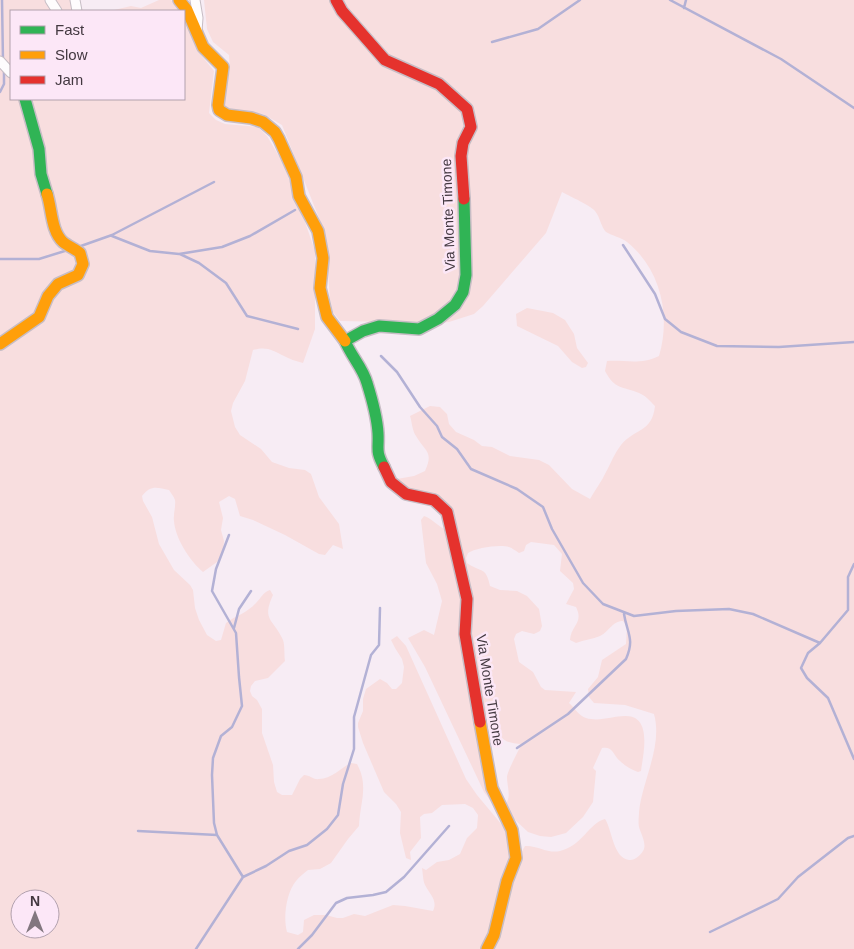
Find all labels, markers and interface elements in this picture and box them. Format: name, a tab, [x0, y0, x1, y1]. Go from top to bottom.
legend	[10, 10, 185, 100]
text: Fast	[55, 21, 85, 38]
text: Slow	[55, 46, 88, 63]
text: Jam	[55, 71, 83, 88]
street label: Via Monte Timone	[438, 158, 458, 272]
street label: Via Monte Timone	[473, 633, 507, 747]
north arrow	[10, 889, 60, 939]
text: N	[30, 893, 40, 909]

